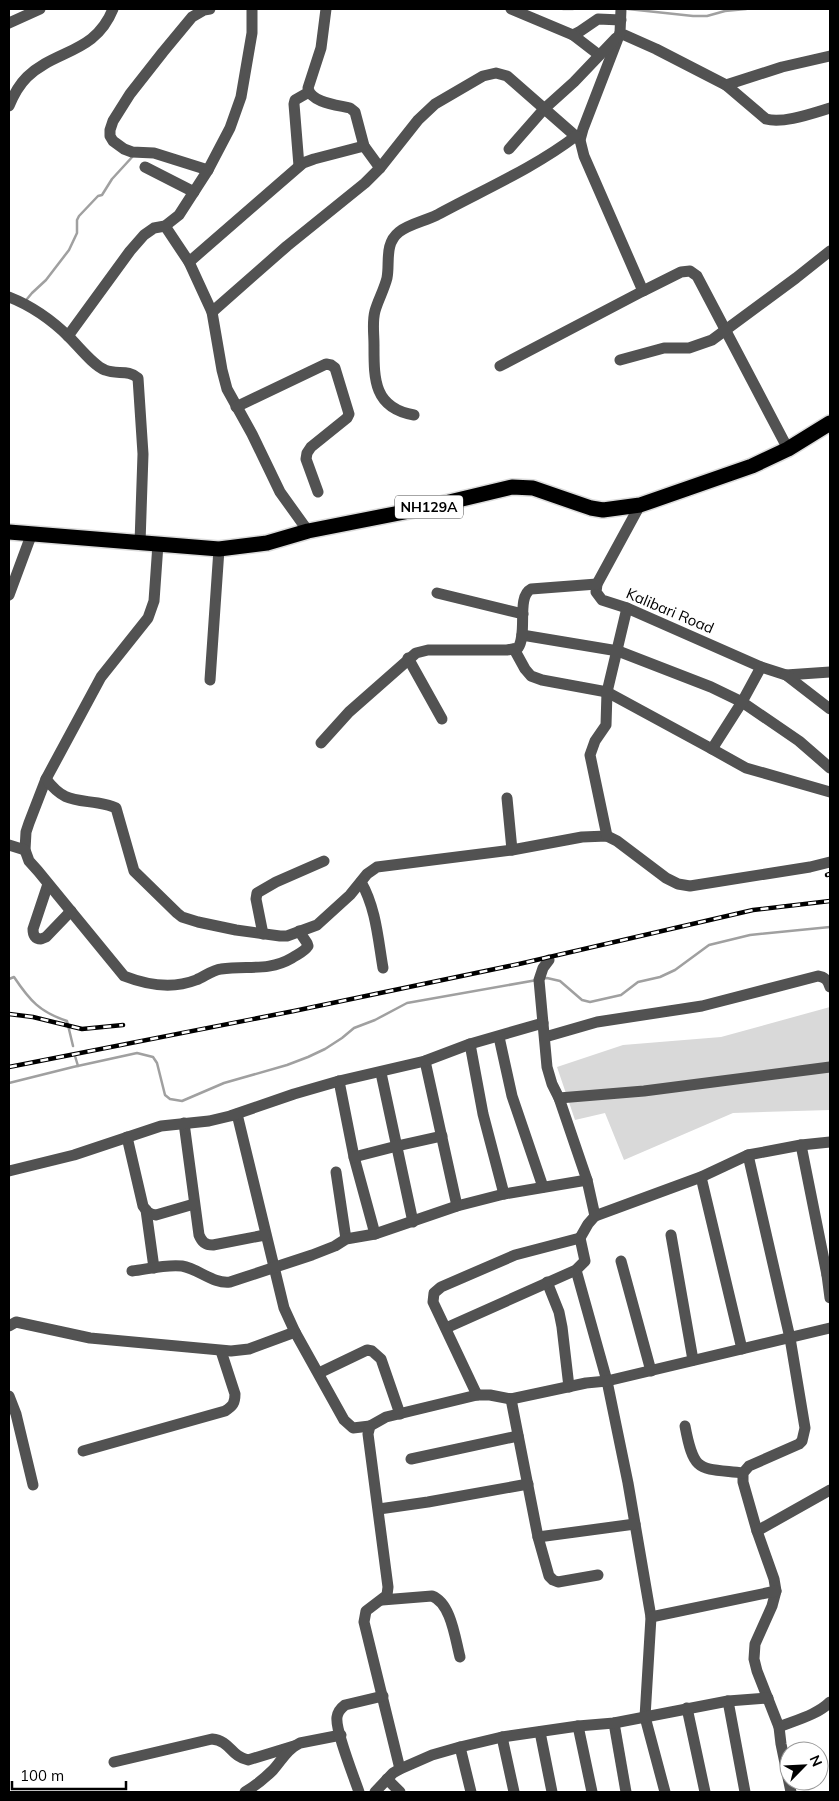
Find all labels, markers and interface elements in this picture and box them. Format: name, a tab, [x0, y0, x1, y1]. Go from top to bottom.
road number: NH129A	[395, 496, 463, 518]
street label: Kalibari Road	[624, 584, 717, 638]
north arrow	[779, 1741, 829, 1791]
text: N	[806, 1752, 826, 1769]
scale bar	[12, 1758, 126, 1790]
text: 100 m	[20, 1766, 64, 1785]

